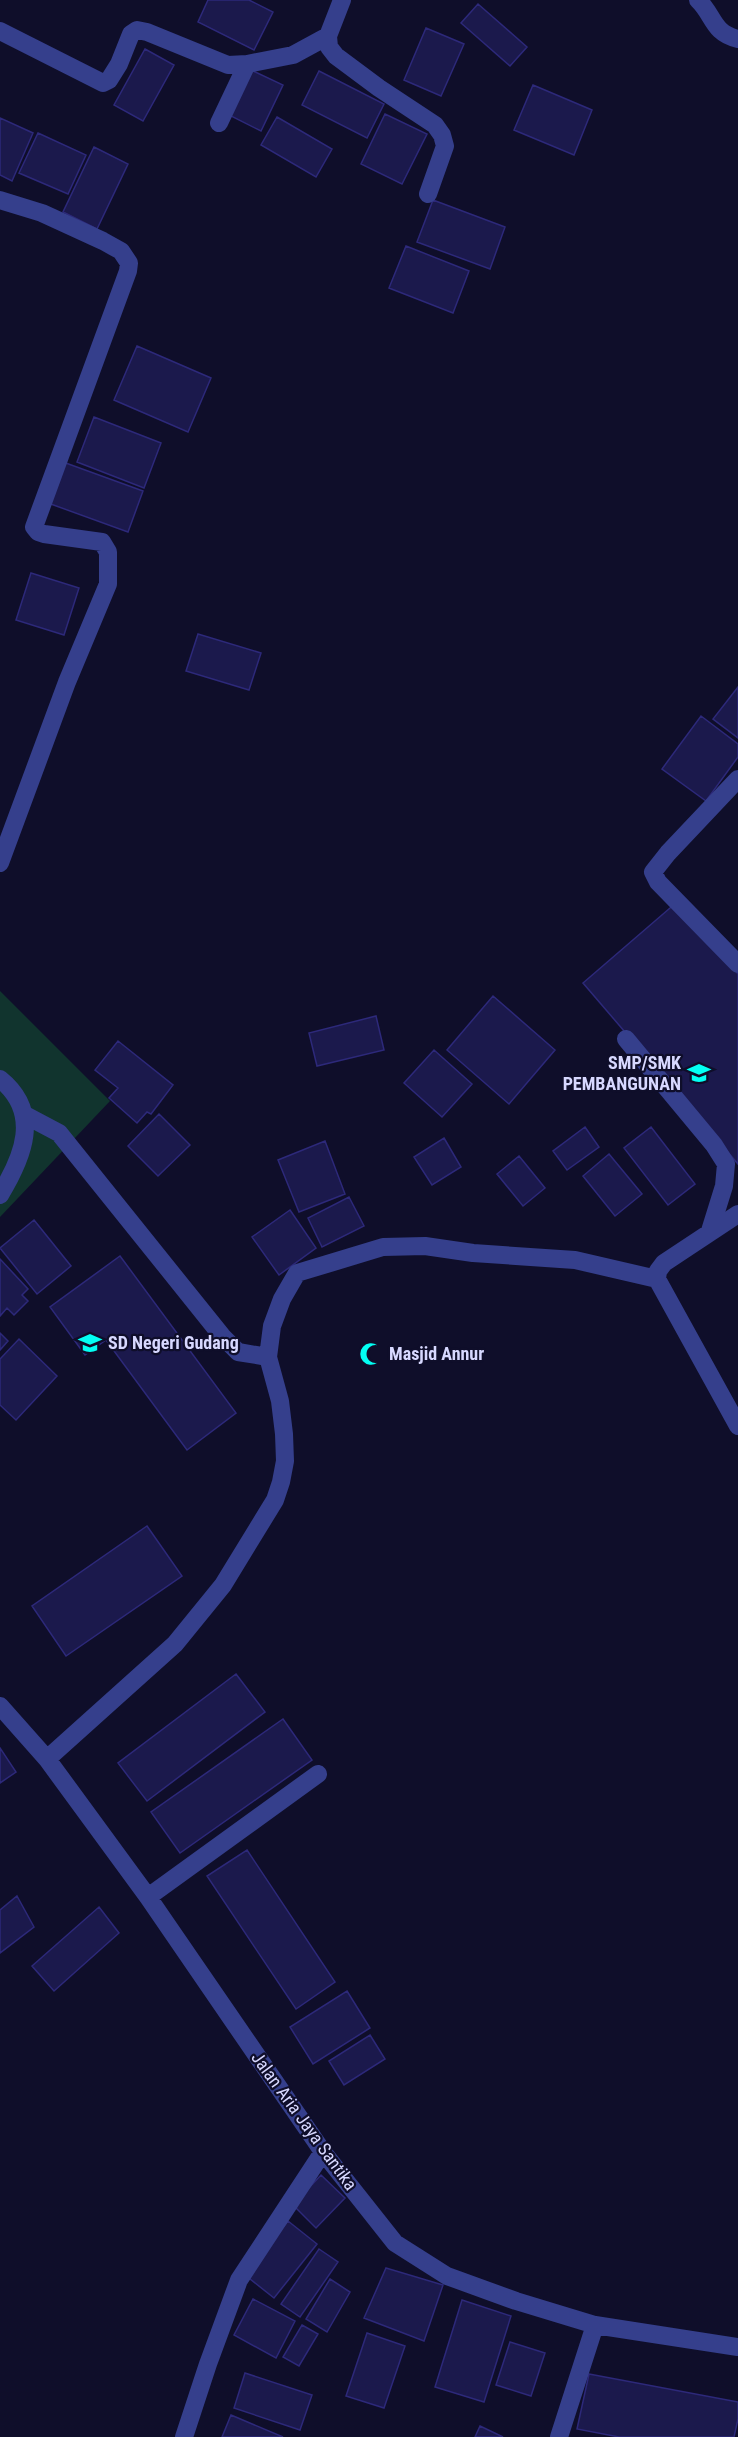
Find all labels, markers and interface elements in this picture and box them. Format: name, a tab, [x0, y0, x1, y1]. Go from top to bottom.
place label: SMP/SMK PEMBANGUNAN	[563, 1052, 682, 1094]
school or university icon: SMP/SMK PEMBANGUNAN	[686, 1060, 712, 1086]
school or university icon: SD Negeri Gudang	[77, 1330, 103, 1356]
place label: SD Negeri Gudang	[108, 1332, 239, 1353]
mosque icon: Masjid Annur	[358, 1341, 384, 1367]
place label: Masjid Annur	[389, 1343, 484, 1364]
street label: Jalan Aria Jaya Santika	[247, 2047, 362, 2194]

